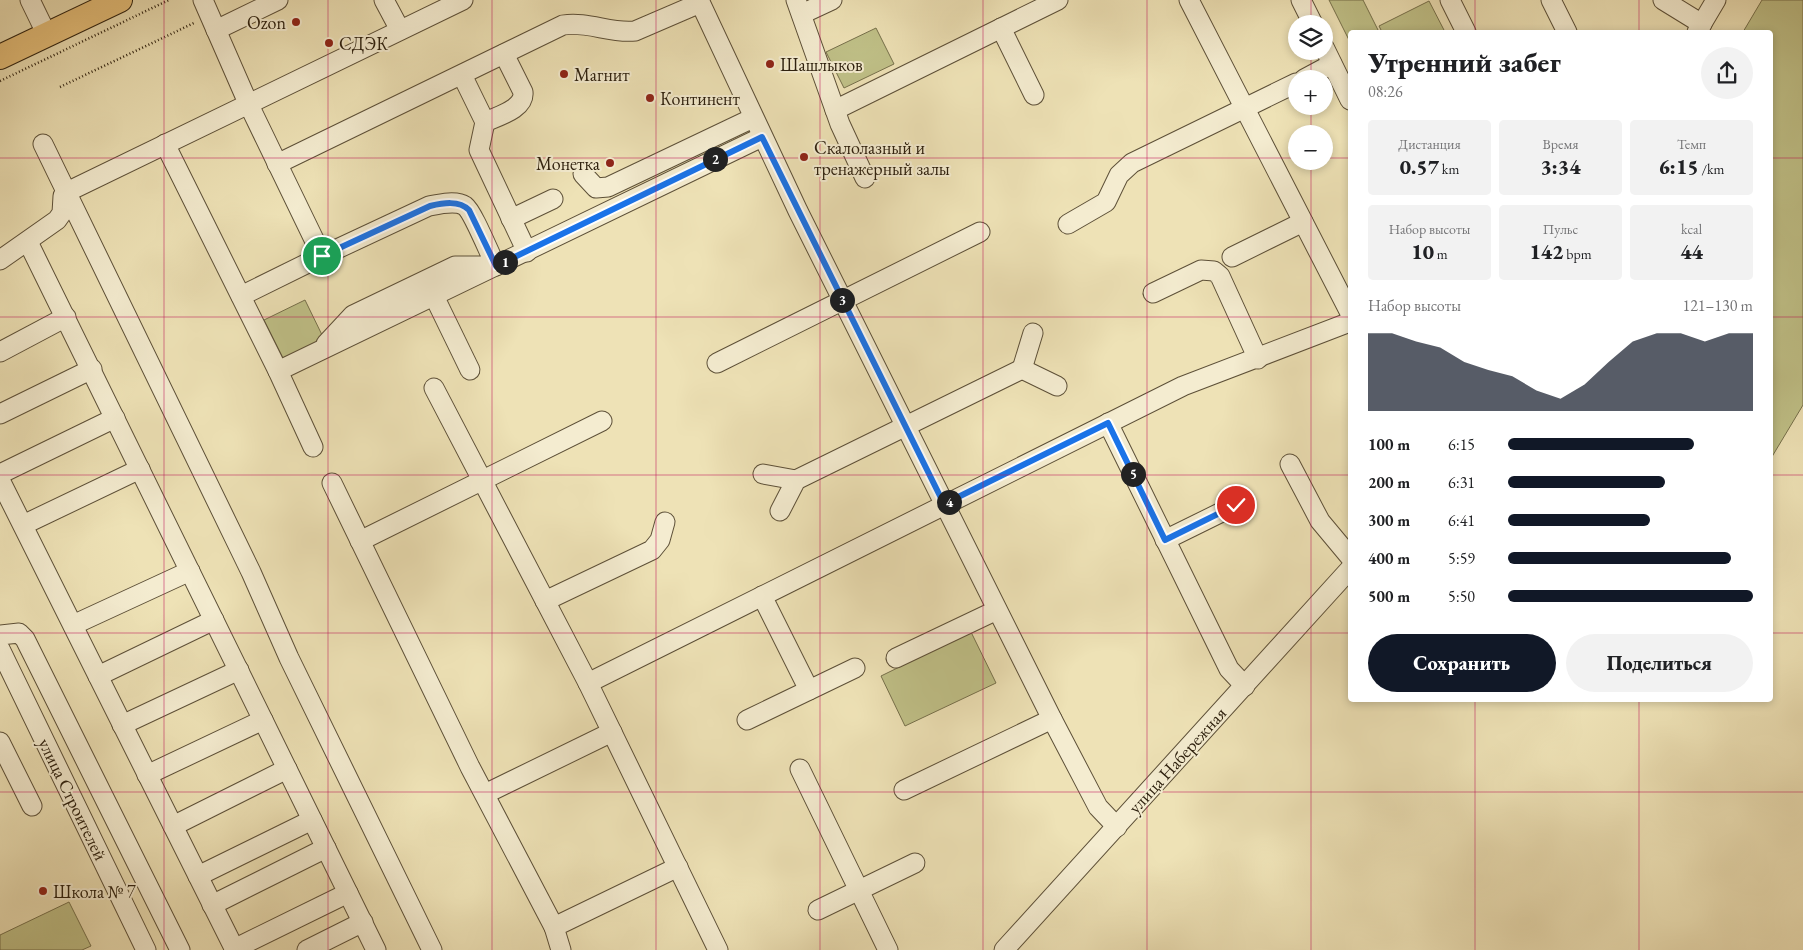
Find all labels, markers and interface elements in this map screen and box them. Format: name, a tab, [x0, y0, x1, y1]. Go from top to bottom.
place label: Ozon	[247, 11, 286, 34]
map controls	[1288, 15, 1333, 170]
button: layers	[1288, 15, 1333, 60]
marker: Ozon	[290, 16, 302, 28]
place label: СДЭК	[339, 32, 388, 55]
marker: СДЭК	[323, 37, 335, 49]
text: Утренний забег	[1368, 44, 1561, 80]
button: share	[1701, 47, 1753, 99]
place label: Шашлыков	[780, 53, 863, 76]
marker: Шашлыков	[764, 58, 776, 70]
place label: Магнит	[574, 63, 630, 86]
marker: Магнит	[558, 68, 570, 80]
button: +	[1288, 70, 1333, 115]
text: 08:26	[1368, 81, 1403, 102]
place label: Континент	[660, 87, 740, 110]
marker: Континент	[644, 92, 656, 104]
button: −	[1288, 125, 1333, 170]
text: Дистанция	[1398, 135, 1461, 153]
text: Время	[1543, 135, 1578, 153]
text: Темп	[1677, 135, 1706, 153]
place label: Скалолазный и тренажерный залы	[814, 136, 950, 180]
pin: 2	[702, 146, 728, 172]
text: 2	[712, 150, 719, 168]
marker: Скалолазный и тренажерный залы	[798, 151, 810, 163]
place label: Монетка	[536, 152, 601, 175]
text: 0.57	[1400, 153, 1439, 180]
text: 3:34	[1540, 153, 1581, 180]
text: 6:15	[1659, 153, 1699, 180]
marker: Монетка	[604, 157, 616, 169]
text: km	[1439, 160, 1459, 178]
text: /km	[1699, 160, 1724, 178]
text: Набор высоты	[1389, 220, 1470, 238]
text: Пульс	[1543, 220, 1578, 238]
text: kcal	[1681, 220, 1702, 238]
pin	[301, 235, 343, 277]
text: 10	[1411, 238, 1434, 265]
text: 142	[1529, 238, 1563, 265]
text: 44	[1680, 238, 1703, 265]
icon: arrive	[308, 242, 336, 270]
text: m	[1434, 245, 1448, 263]
text: bpm	[1563, 245, 1592, 263]
pin: 1	[492, 250, 518, 274]
text: 1	[502, 253, 509, 271]
pin: 3	[830, 288, 854, 312]
text: 3	[839, 291, 846, 309]
text: Набор высоты	[1368, 295, 1461, 316]
text: 121–130 m	[1682, 295, 1753, 316]
text: 100 m	[1368, 434, 1410, 455]
text: 6:15	[1448, 434, 1475, 455]
pin: 5	[1120, 462, 1146, 486]
text: 5	[1130, 465, 1137, 483]
text: 200 m	[1368, 472, 1410, 493]
text: 6:31	[1448, 472, 1475, 493]
pin	[1215, 484, 1257, 526]
pin: 4	[936, 490, 962, 514]
icon: check	[1222, 491, 1250, 519]
text: 4	[946, 493, 953, 511]
text: 300 m	[1368, 510, 1410, 531]
text: 6:41	[1448, 510, 1475, 531]
text: 400 m	[1368, 548, 1410, 569]
text: 5:59	[1448, 548, 1475, 569]
text: 500 m	[1368, 586, 1410, 607]
text: 5:50	[1448, 586, 1475, 607]
button: Сохранить	[1368, 634, 1556, 692]
button: Поделиться	[1566, 634, 1753, 692]
street label: улица Набережная	[1123, 702, 1231, 818]
street label: улица Строителей	[33, 734, 113, 864]
place label: Школа № 7	[53, 880, 136, 903]
marker: Школа № 7	[37, 885, 49, 897]

